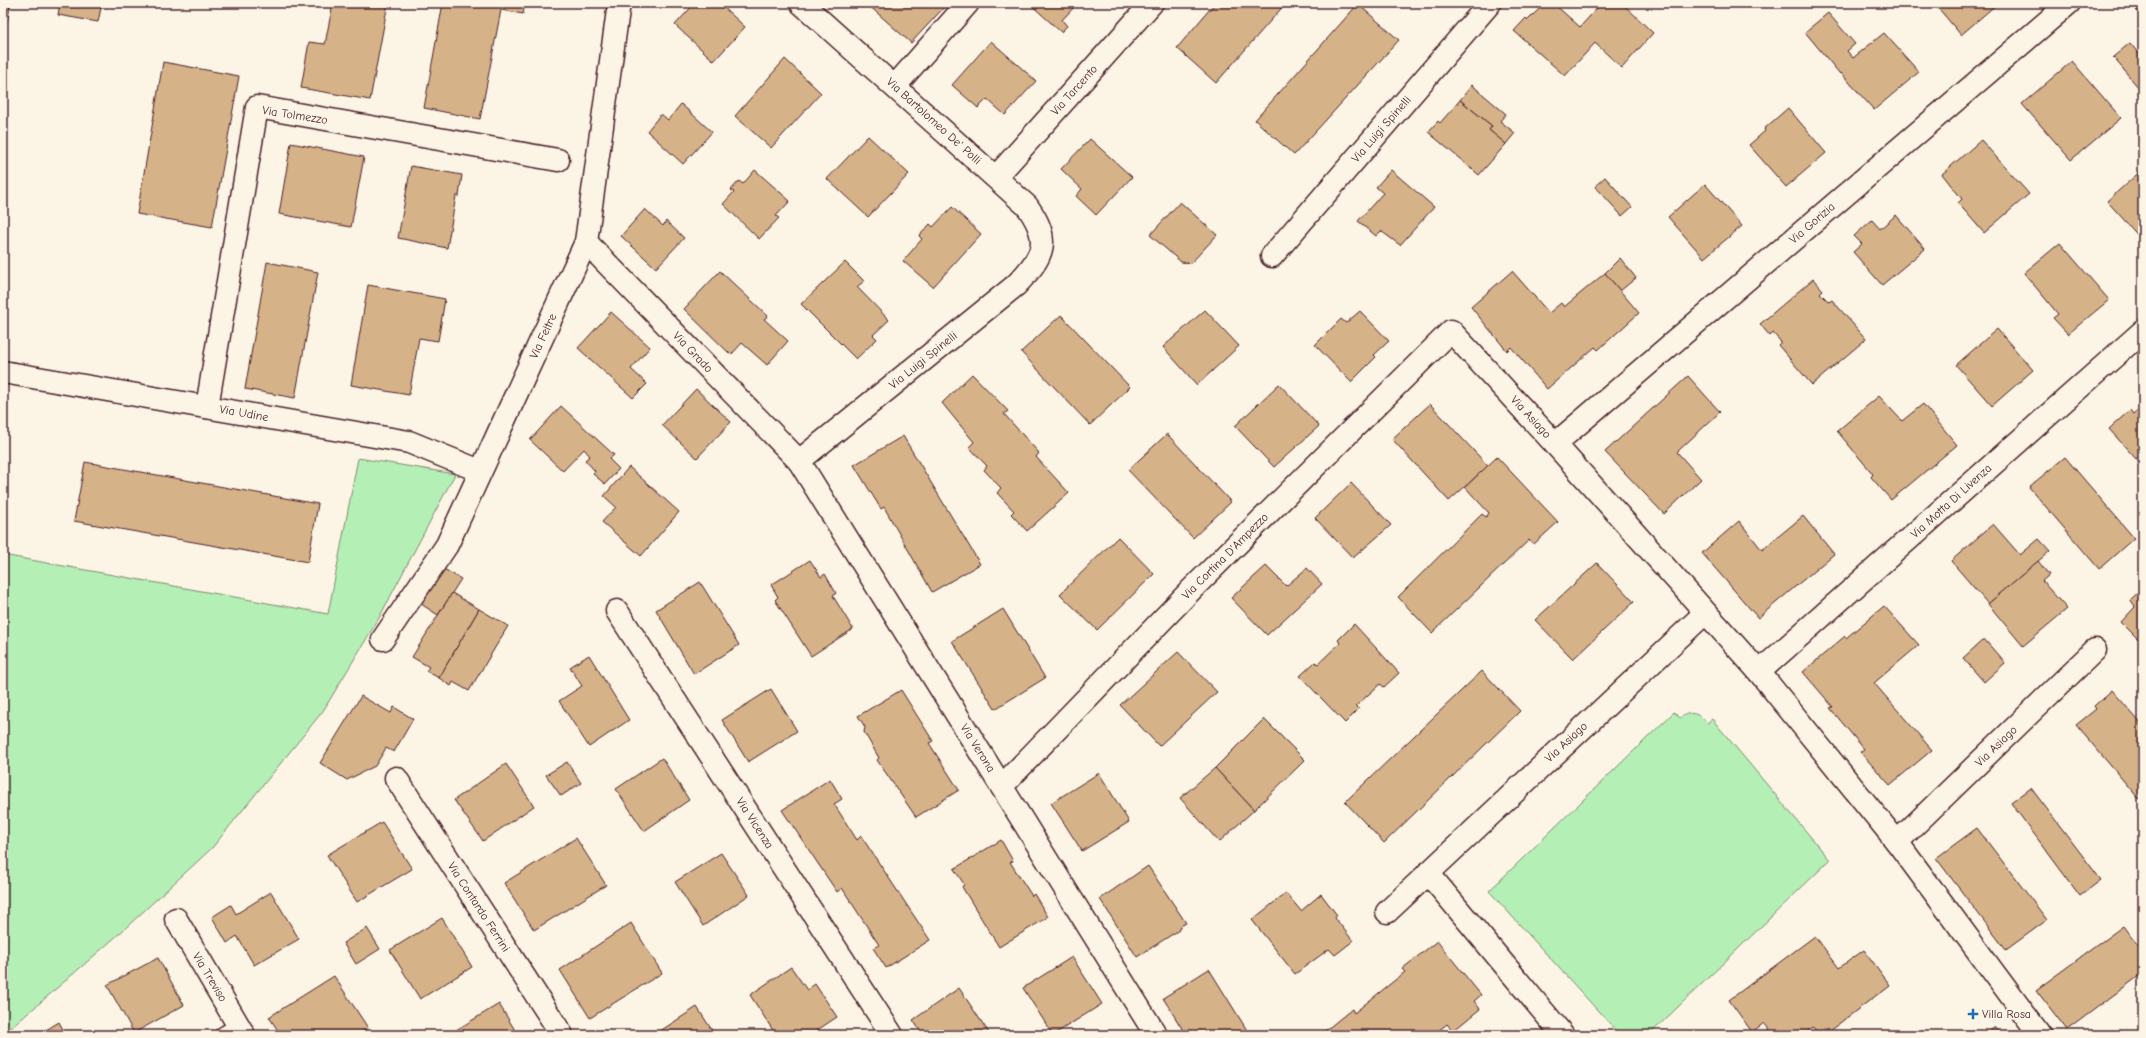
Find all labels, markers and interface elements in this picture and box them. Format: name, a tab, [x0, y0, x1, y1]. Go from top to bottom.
street label: Via Tarcento	[1048, 62, 1100, 118]
street label: Via Bartolomeo De' Polli	[884, 75, 984, 167]
street label: Via Luigi Spinelli	[1348, 93, 1414, 165]
street label: Via Tolmezzo	[261, 103, 329, 127]
street label: Via Gorizia	[1786, 199, 1838, 247]
street label: Via Feltre	[526, 311, 560, 361]
street label: Via Luigi Spinelli	[886, 328, 960, 392]
street label: Via Grado	[670, 329, 716, 375]
street label: Via Asiago	[1508, 393, 1554, 441]
street label: Via Udine	[218, 402, 270, 424]
street label: Via Motta Di Livenza	[1908, 461, 1994, 541]
street label: Via Cortina D'Ampezzo	[1179, 510, 1271, 602]
street label: Via Asiago	[1542, 719, 1590, 765]
street label: Via Verona	[958, 721, 998, 775]
street label: Via Asiago	[1972, 723, 2020, 769]
street label: Via Vicenza	[733, 795, 777, 851]
street label: Via Contardo Ferrini	[445, 860, 513, 954]
street label: Via Treviso	[190, 950, 230, 1004]
place label: Villa Rosa	[1982, 1007, 2031, 1021]
marker: Villa Rosa	[1967, 1008, 1979, 1020]

